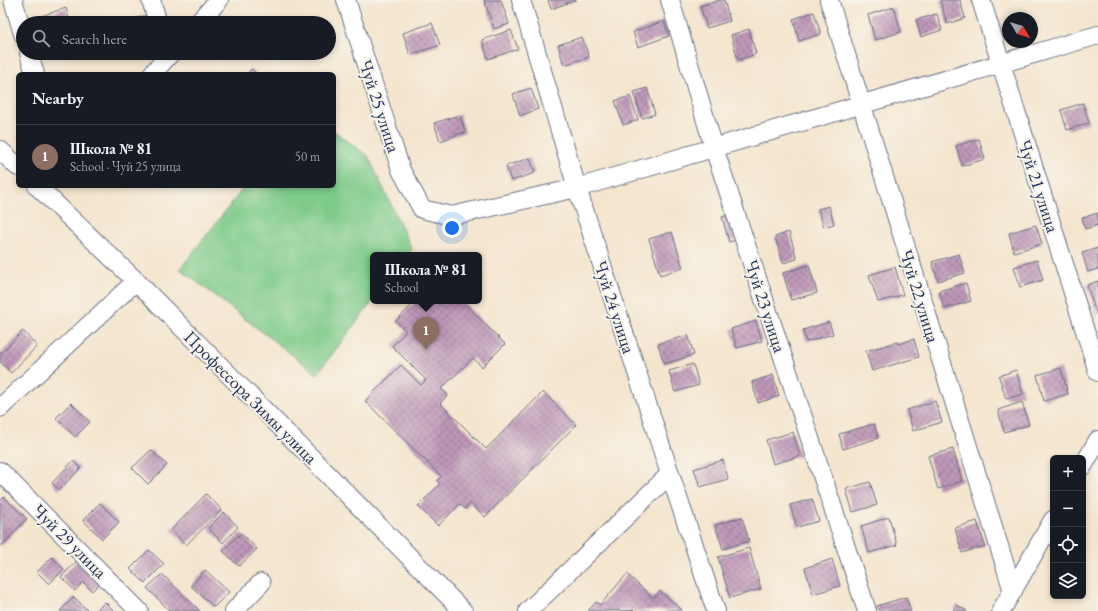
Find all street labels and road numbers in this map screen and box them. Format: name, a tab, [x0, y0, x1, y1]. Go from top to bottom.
street label: Чуй 25 улица	[354, 57, 406, 156]
street label: Чуй 21 улица	[1013, 137, 1065, 236]
street label: Чуй 22 улица	[895, 247, 945, 346]
street label: Чуй 23 улица	[740, 257, 792, 356]
street label: Чуй 24 улица	[589, 258, 641, 357]
street label: Профессора Зимы улица	[179, 325, 323, 469]
street label: Чуй 29 улица	[28, 499, 113, 584]

